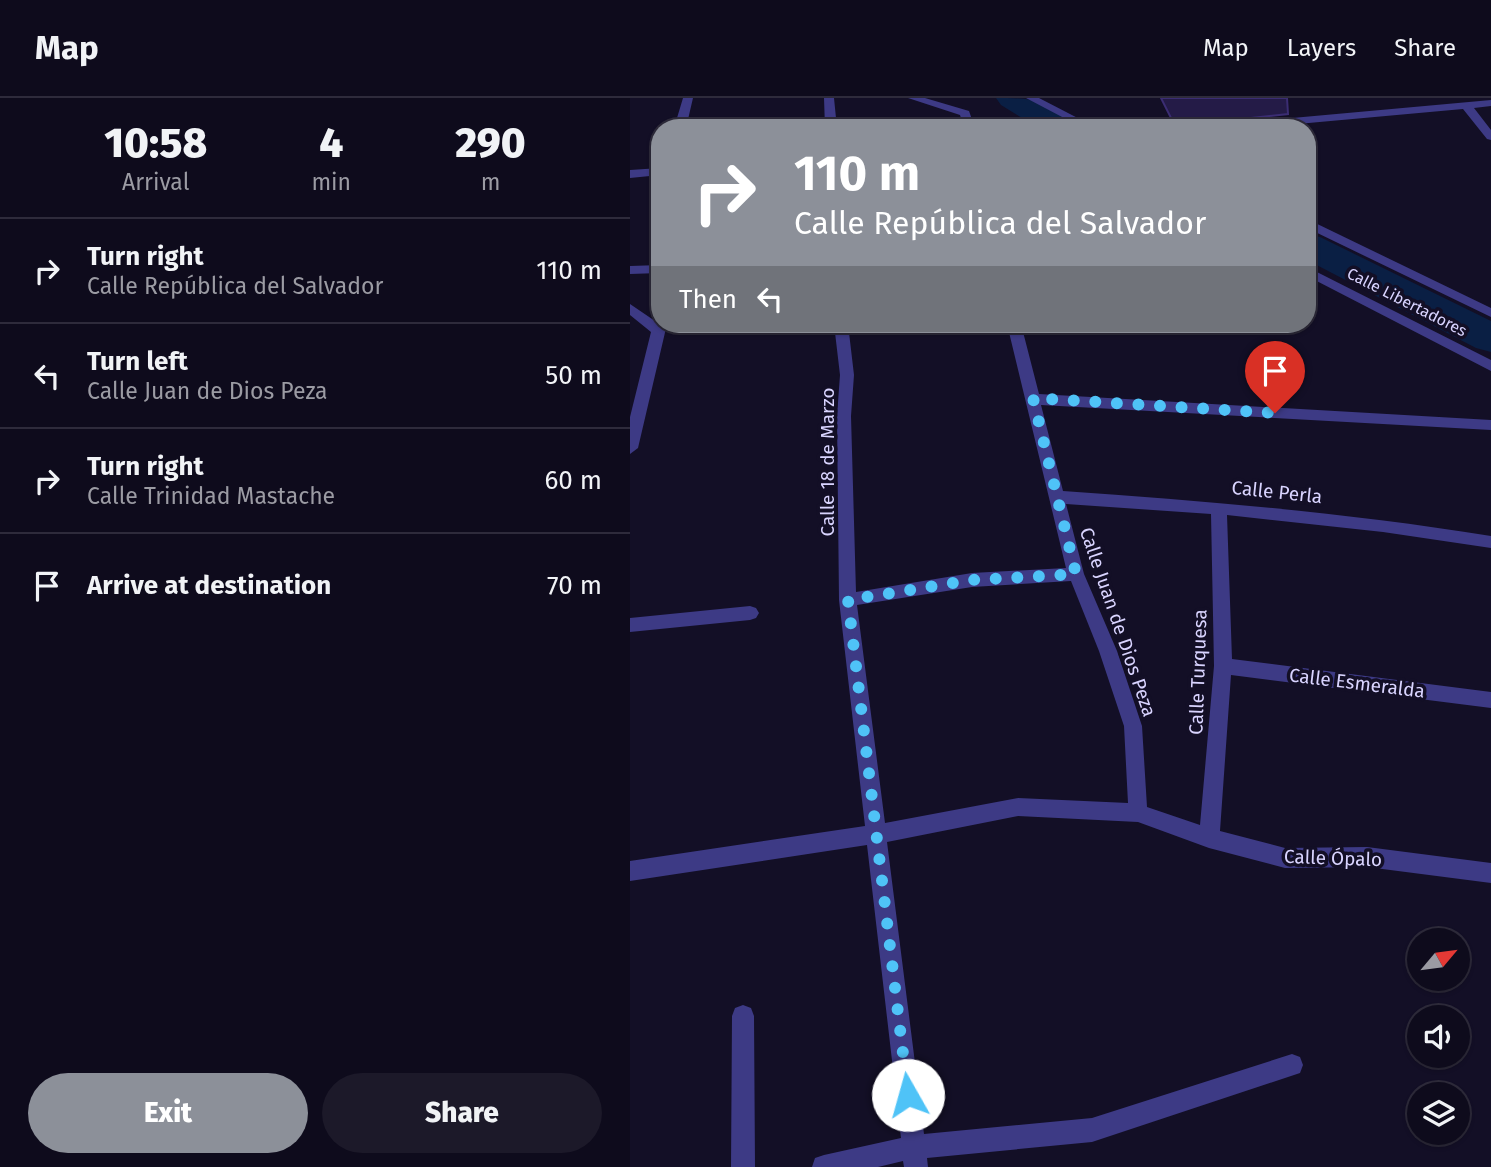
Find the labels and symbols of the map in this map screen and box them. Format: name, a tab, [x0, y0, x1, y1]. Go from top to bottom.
street label: Calle Libertadores	[1344, 264, 1470, 340]
pin	[1245, 341, 1305, 413]
street label: Calle 18 de Marzo	[816, 387, 839, 537]
street label: Calle Perla	[1231, 476, 1323, 508]
street label: Calle Juan de Dios Peza	[1075, 524, 1161, 720]
street label: Calle Turquesa	[1184, 609, 1212, 735]
street label: Calle Esmeralda	[1288, 663, 1426, 703]
street label: Calle Ópalo	[1284, 845, 1382, 871]
north arrow	[1407, 928, 1470, 990]
position arrow	[871, 1058, 945, 1132]

